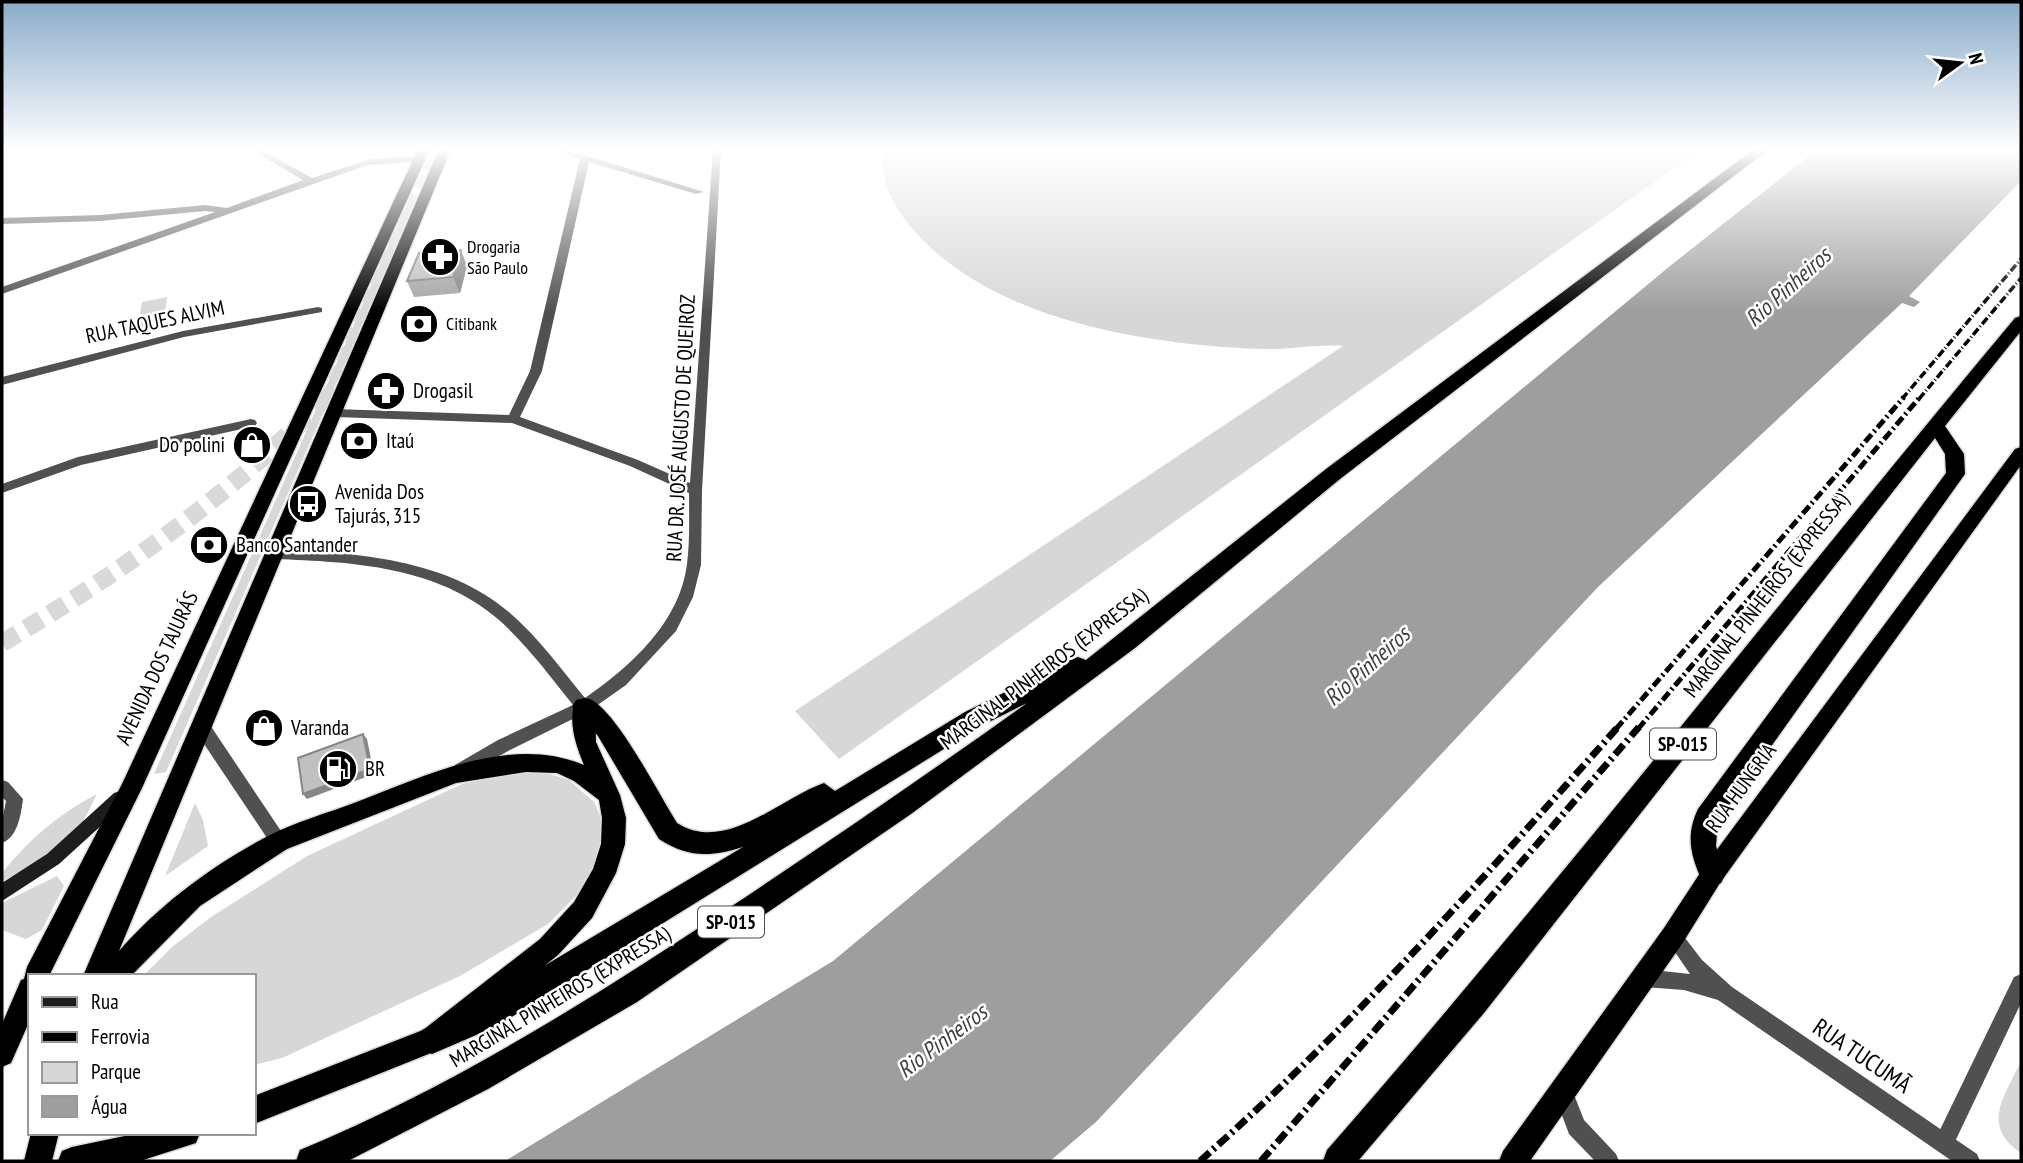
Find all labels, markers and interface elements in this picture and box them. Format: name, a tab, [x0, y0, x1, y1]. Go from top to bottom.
north arrow	[1925, 28, 1995, 98]
text: N	[1964, 51, 1989, 67]
place label: Drogaria São Paulo	[467, 235, 528, 279]
pharmacy icon: Drogaria São Paulo	[419, 236, 461, 278]
water label: Rio Pinheiros	[1739, 239, 1838, 333]
street label: RUA TAQUES ALVIM	[83, 294, 227, 349]
street label: RUA DR. JOSÉ AUGUSTO DE QUEIROZ	[660, 294, 701, 562]
bank icon: Citibank	[398, 303, 440, 345]
place label: Citibank	[446, 312, 497, 335]
pharmacy icon: Drogasil	[365, 370, 407, 412]
place label: Drogasil	[413, 377, 473, 404]
bank icon: Itaú	[338, 420, 380, 462]
shop icon: Do polini	[231, 424, 273, 466]
place label: Itaú	[386, 427, 414, 454]
place label: Do polini	[159, 431, 225, 458]
place label: Avenida Dos Tajurás, 315	[335, 478, 424, 529]
bus stop icon: Avenida Dos Tajurás, 315	[287, 483, 329, 525]
street label: MARGINAL PINHEIROS (EXPRESSA)	[1677, 487, 1854, 703]
bank icon: Banco Santander	[188, 524, 230, 566]
place label: Banco Santander	[236, 531, 358, 558]
street label: MARGINAL PINHEIROS (EXPRESSA)	[935, 582, 1153, 755]
street label: AVENIDA DOS TAJURÁS	[109, 587, 204, 749]
water label: Rio Pinheiros	[1318, 618, 1417, 712]
shop icon: Varanda	[243, 707, 285, 749]
place label: Varanda	[290, 714, 349, 741]
road number: SP-015	[1650, 729, 1716, 760]
street label: RUA HUNGRIA	[1699, 738, 1782, 837]
fuel station icon: BR	[317, 748, 359, 790]
place label: BR	[365, 755, 385, 782]
road number: SP-015	[698, 906, 764, 938]
street label: MARGINAL PINHEIROS (EXPRESSA)	[444, 920, 675, 1073]
legend	[28, 974, 256, 1135]
text: Rua	[91, 988, 119, 1015]
water label: Rio Pinheiros	[891, 996, 994, 1084]
street label: RUA TUCUMÃ	[1807, 1011, 1918, 1100]
text: Ferrovia	[91, 1023, 150, 1050]
text: Parque	[91, 1058, 141, 1085]
text: Água	[91, 1093, 127, 1120]

